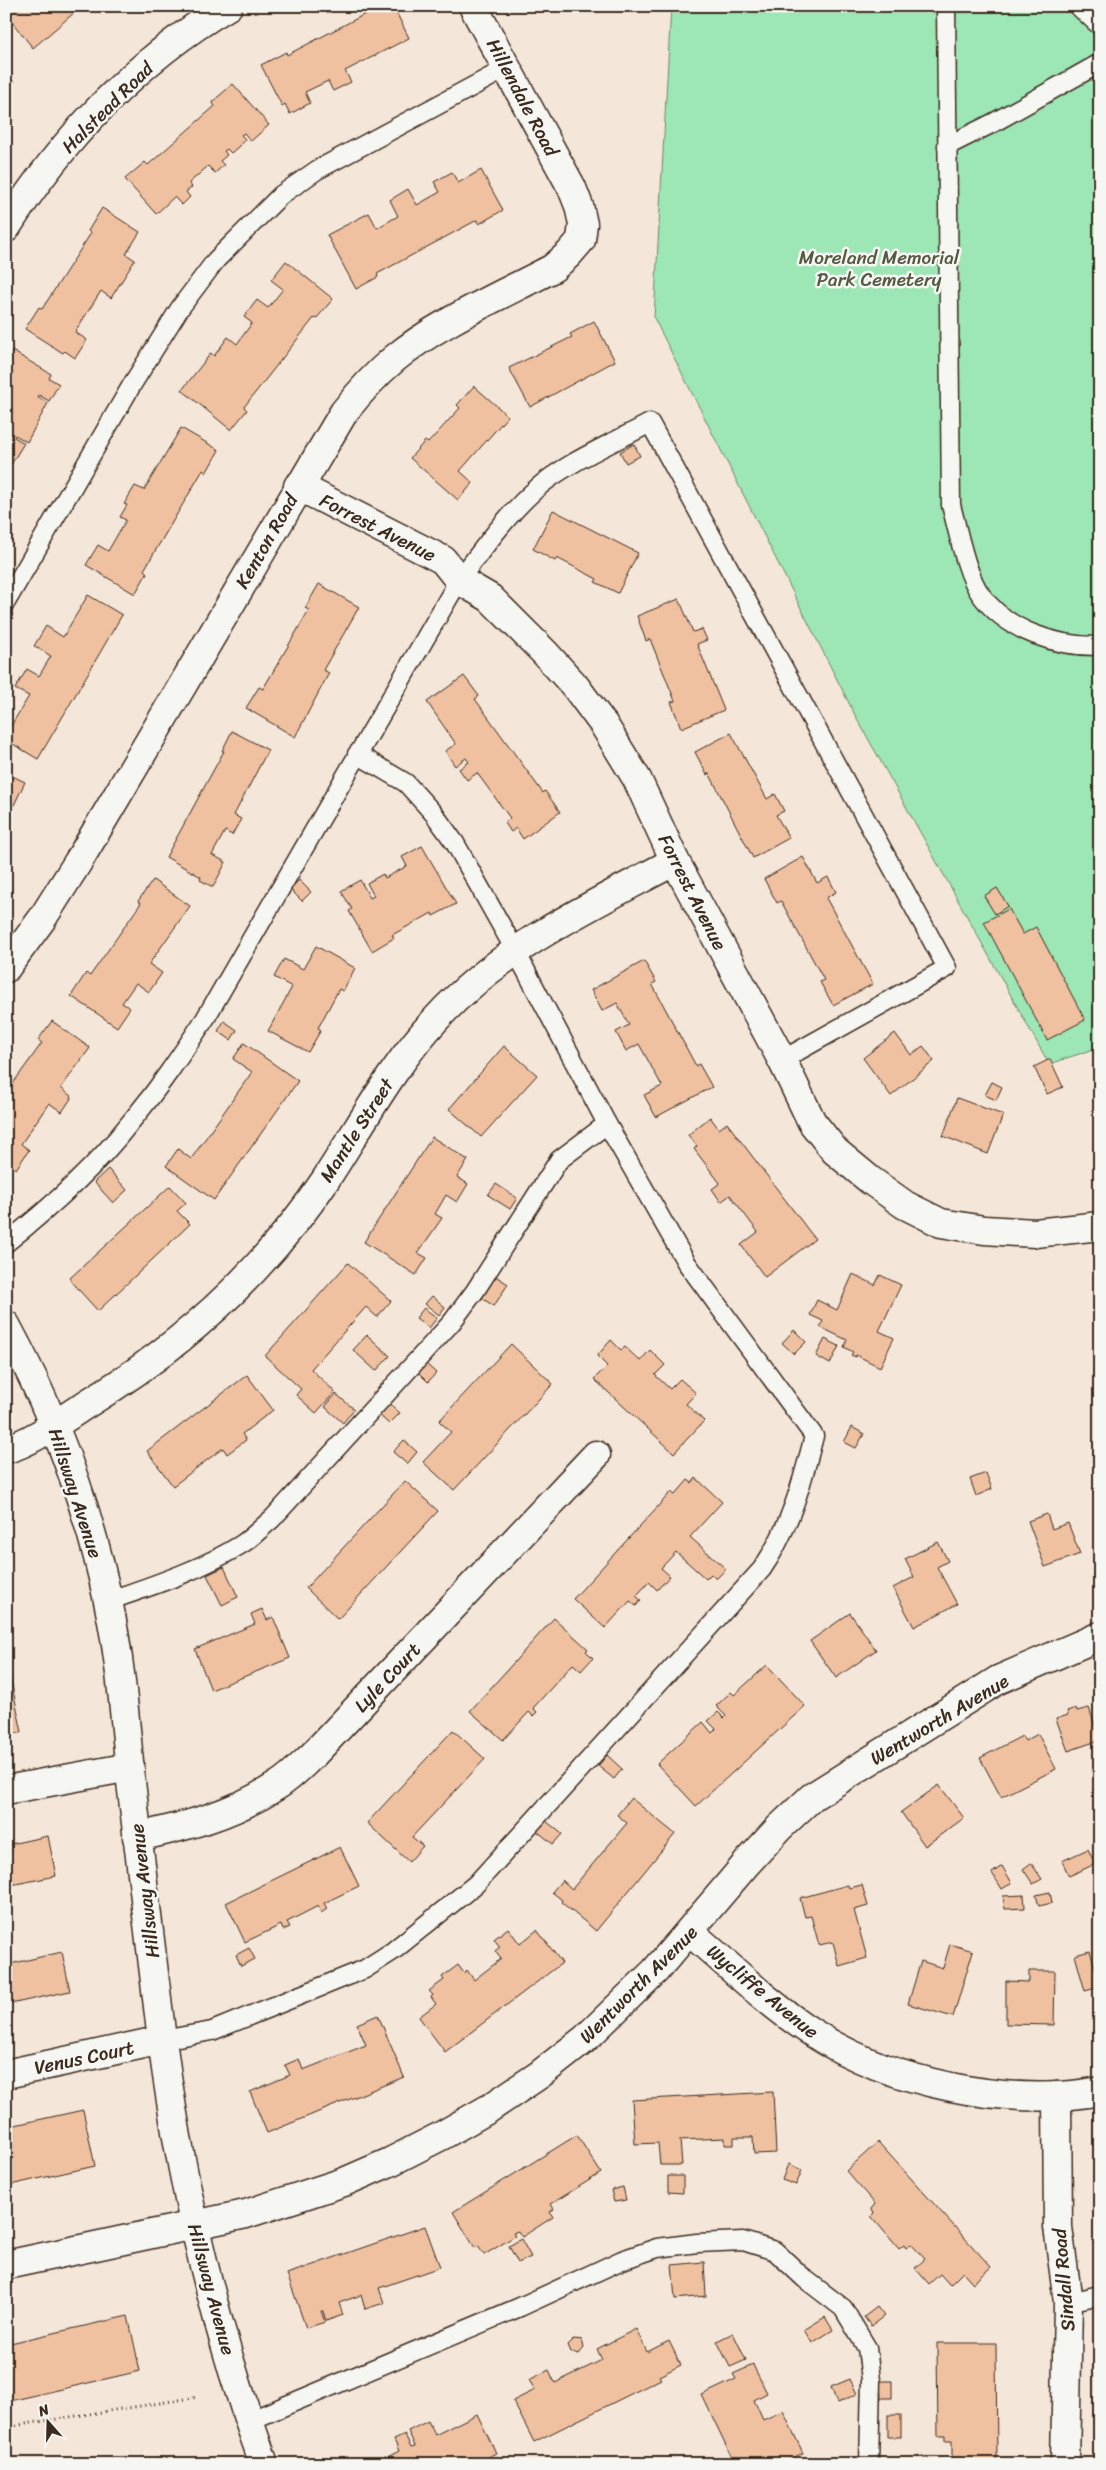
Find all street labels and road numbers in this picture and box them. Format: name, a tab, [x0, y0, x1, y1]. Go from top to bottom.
street label: Hillendale Road	[477, 32, 569, 164]
street label: Halstead Road	[53, 53, 162, 161]
street label: Forrest Avenue	[314, 484, 442, 571]
street label: Kenton Road	[226, 486, 308, 595]
street label: Forrest Avenue	[649, 828, 736, 957]
street label: Mantle Street	[310, 1071, 403, 1189]
street label: Hillsway Avenue	[39, 1424, 112, 1563]
street label: Lyle Court	[346, 1634, 429, 1720]
street label: Wentworth Avenue	[863, 1665, 1015, 1774]
street label: Hillsway Avenue	[120, 1821, 169, 1960]
street label: Wentworth Avenue	[571, 1917, 706, 2052]
street label: Wycliffe Avenue	[699, 1936, 826, 2047]
street label: Venus Court	[31, 2031, 137, 2084]
street label: Hillsway Avenue	[178, 2219, 245, 2359]
street label: Sindall Road	[1042, 2226, 1084, 2333]

